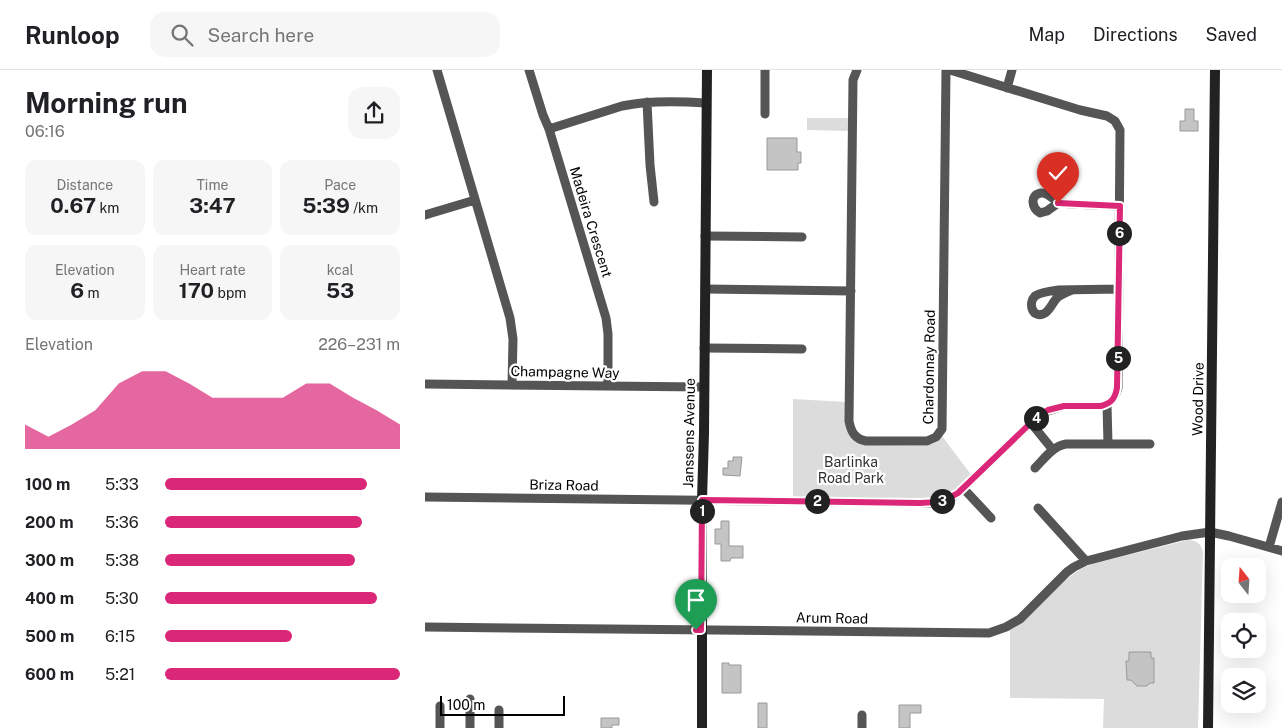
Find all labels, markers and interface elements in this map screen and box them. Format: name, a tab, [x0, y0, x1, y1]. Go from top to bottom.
search box	[150, 12, 500, 57]
text: Runloop	[25, 21, 120, 49]
icon: search	[168, 21, 196, 49]
text: Search here	[208, 24, 314, 46]
text: Map	[1028, 24, 1065, 45]
text: Directions	[1093, 24, 1178, 45]
text: Saved	[1206, 24, 1257, 45]
text: Morning run	[25, 86, 188, 119]
button: share	[348, 87, 400, 139]
text: 06:16	[25, 122, 65, 141]
pin	[1037, 152, 1079, 203]
icon: check	[1044, 159, 1072, 187]
street label: Madeira Crescent	[567, 165, 615, 279]
text: Distance	[56, 177, 113, 193]
text: Time	[197, 177, 228, 193]
text: Pace	[324, 177, 356, 193]
text: 0.67	[50, 193, 96, 218]
text: 3:47	[189, 193, 236, 218]
text: 5:39	[302, 193, 350, 218]
text: km	[96, 200, 119, 216]
text: /km	[350, 200, 378, 216]
pin: 6	[1107, 220, 1131, 246]
text: 6	[1115, 225, 1124, 241]
text: Elevation	[55, 262, 115, 278]
text: Heart rate	[179, 262, 246, 278]
text: kcal	[327, 262, 354, 278]
text: 6	[70, 278, 84, 303]
text: 170	[179, 278, 214, 303]
text: 53	[326, 278, 354, 303]
text: m	[84, 285, 100, 301]
text: bpm	[214, 285, 246, 301]
street label: Chardonnay Road	[920, 310, 938, 424]
text: Elevation	[25, 335, 93, 354]
text: 226–231 m	[318, 335, 400, 354]
pin: 5	[1105, 346, 1131, 370]
text: 5	[1114, 350, 1123, 366]
street label: Wood Drive	[1189, 362, 1207, 436]
street label: Champagne Way	[510, 363, 620, 381]
street label: Janssens Avenue	[680, 378, 698, 488]
pin: 4	[1023, 406, 1049, 430]
text: 4	[1032, 410, 1041, 426]
park label: Barlinka Road Park	[818, 454, 884, 486]
text: 100 m	[25, 475, 70, 494]
text: 5:33	[105, 475, 139, 494]
street label: Briza Road	[529, 476, 599, 494]
pin: 2	[805, 488, 829, 514]
pin: 3	[929, 488, 955, 514]
text: 2	[813, 493, 822, 509]
text: 3	[938, 493, 947, 509]
pin: 1	[689, 498, 715, 524]
text: 1	[700, 503, 706, 519]
text: 200 m	[25, 513, 74, 532]
text: 5:36	[105, 513, 139, 532]
text: 300 m	[25, 551, 74, 570]
text: 5:38	[105, 551, 139, 570]
north arrow	[1221, 558, 1266, 602]
map controls	[1221, 558, 1266, 713]
pin	[675, 579, 717, 630]
icon: arrive	[682, 586, 710, 614]
text: 400 m	[25, 589, 74, 608]
text: 5:30	[105, 589, 139, 608]
street label: Arum Road	[796, 609, 868, 627]
button: locate	[1221, 613, 1266, 658]
text: 500 m	[25, 627, 74, 646]
text: 6:15	[105, 627, 135, 646]
text: 600 m	[25, 665, 74, 684]
text: 5:21	[105, 665, 135, 684]
button: layers	[1221, 668, 1266, 713]
scale bar	[440, 693, 565, 716]
text: 100 m	[447, 697, 485, 713]

